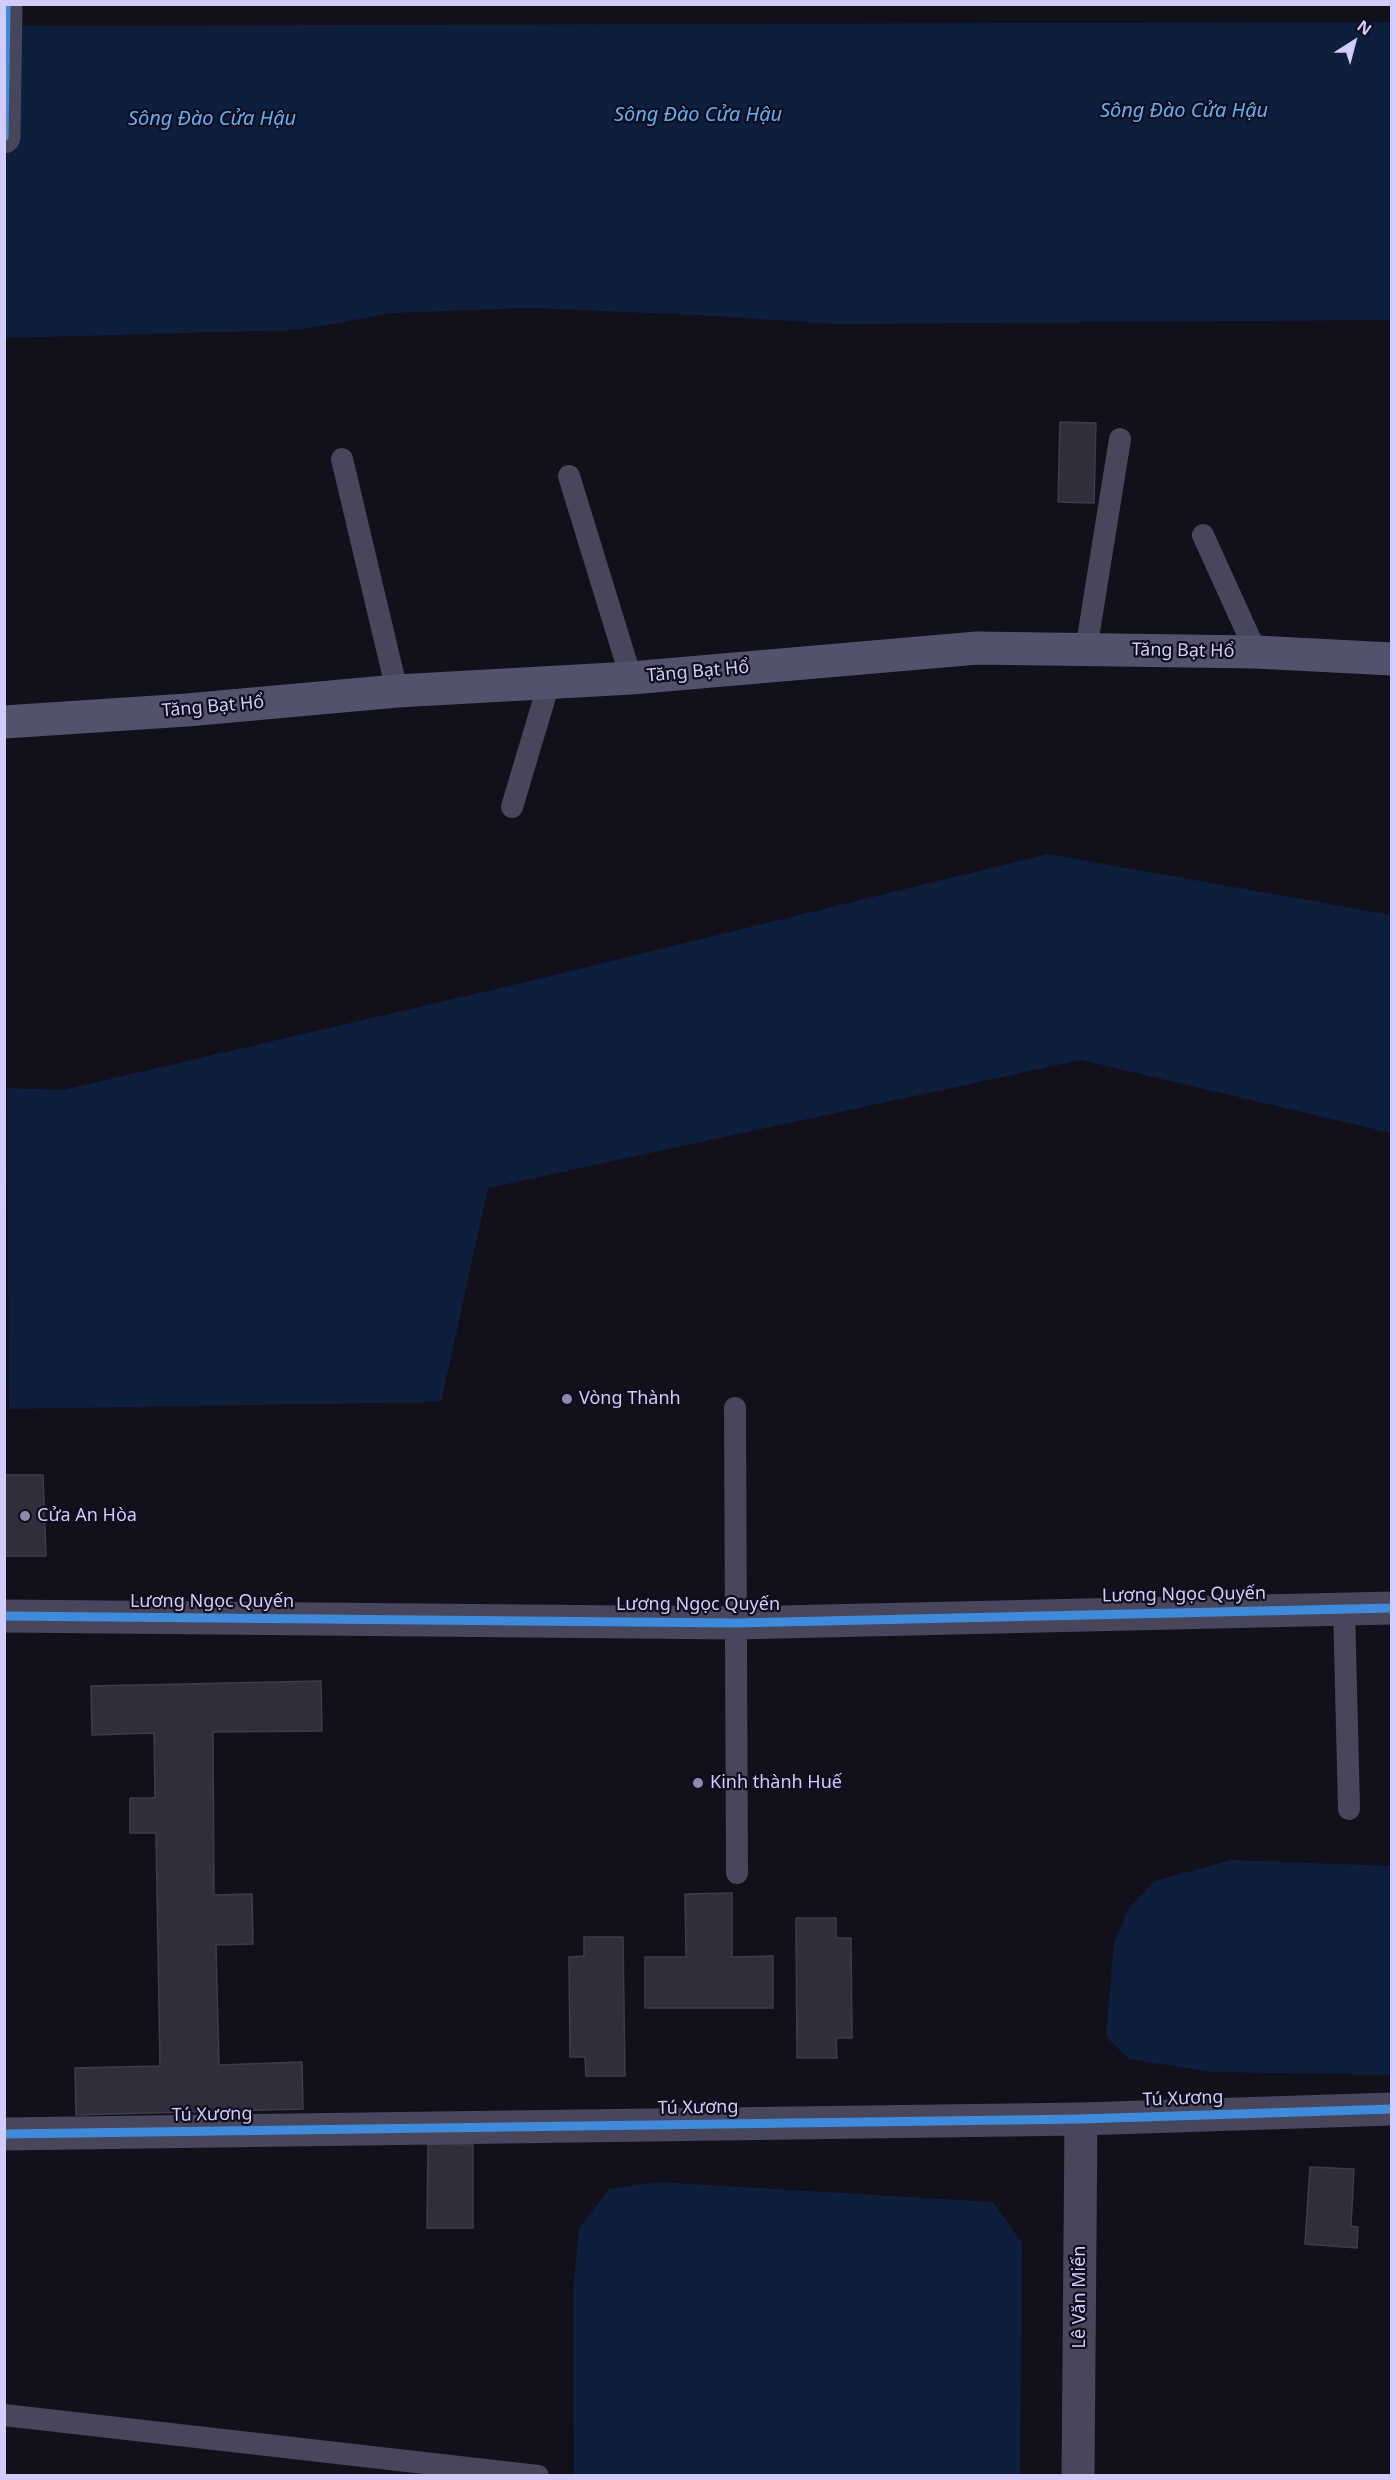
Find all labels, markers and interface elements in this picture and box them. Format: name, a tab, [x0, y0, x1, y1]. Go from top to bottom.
north arrow	[1324, 12, 1384, 72]
text: N	[1353, 15, 1376, 40]
water label: Sông Đào Cửa Hậu	[1100, 99, 1268, 123]
water label: Sông Đào Cửa Hậu	[614, 103, 782, 127]
water label: Sông Đào Cửa Hậu	[128, 107, 296, 131]
street label: Tăng Bạt Hổ	[1131, 639, 1235, 663]
street label: Tăng Bạt Hổ	[646, 657, 750, 687]
street label: Tăng Bạt Hổ	[161, 692, 265, 722]
place label: Vòng Thành	[579, 1388, 681, 1410]
marker: Vòng Thành	[560, 1392, 574, 1406]
place label: Cửa An Hòa	[37, 1505, 137, 1527]
marker: Cửa An Hòa	[18, 1509, 32, 1523]
street label: Lương Ngọc Quyến	[1102, 1583, 1266, 1607]
street label: Lương Ngọc Quyến	[130, 1591, 294, 1613]
street label: Lương Ngọc Quyến	[616, 1594, 780, 1616]
place label: Kinh thành Huế	[710, 1772, 842, 1794]
marker: Kinh thành Huế	[691, 1776, 705, 1790]
street label: Tú Xương	[1142, 2087, 1224, 2111]
street label: Tú Xương	[657, 2096, 739, 2120]
street label: Tú Xương	[171, 2103, 253, 2127]
street label: Lê Văn Miến	[1069, 2246, 1091, 2348]

